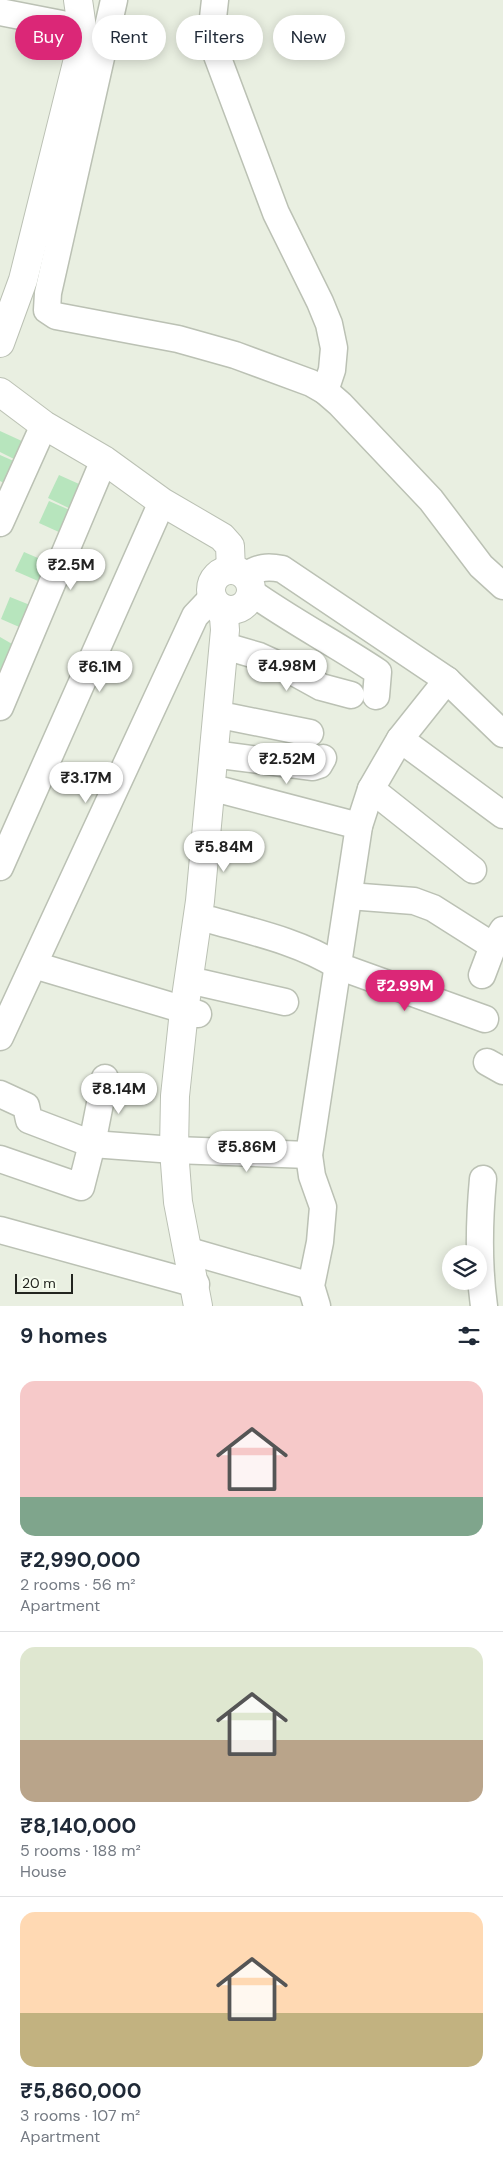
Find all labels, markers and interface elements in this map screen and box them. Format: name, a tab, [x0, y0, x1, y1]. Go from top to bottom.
chip: Buy	[15, 15, 82, 60]
chip: Rent	[92, 15, 166, 60]
chip: Filters	[176, 15, 263, 60]
chip: New	[273, 15, 345, 60]
pin: ₹2.5M	[36, 548, 106, 591]
text: ₹2.5M	[47, 554, 95, 575]
pin: ₹6.1M	[65, 650, 135, 693]
pin: ₹4.98M	[246, 650, 328, 692]
text: ₹4.98M	[258, 655, 316, 676]
text: ₹6.1M	[79, 656, 121, 677]
pin: ₹2.52M	[246, 742, 328, 785]
text: ₹2.52M	[259, 748, 315, 769]
pin: ₹3.17M	[45, 762, 127, 804]
text: ₹3.17M	[60, 767, 112, 788]
pin: ₹5.84M	[183, 830, 265, 873]
text: ₹5.84M	[195, 836, 253, 857]
pin: ₹2.99M	[364, 970, 446, 1012]
text: ₹2.99M	[376, 975, 434, 996]
pin: ₹8.14M	[78, 1072, 160, 1115]
text: ₹8.14M	[92, 1078, 146, 1099]
pin: ₹5.86M	[206, 1130, 288, 1173]
text: ₹5.86M	[218, 1136, 276, 1157]
map controls	[442, 1245, 487, 1290]
button: layers	[442, 1245, 487, 1290]
scale bar	[15, 1271, 72, 1294]
text: 20 m	[22, 1274, 56, 1292]
text: 9 homes	[20, 1322, 108, 1350]
icon: filters	[455, 1322, 483, 1350]
icon: home	[207, 1414, 297, 1504]
text: ₹2,990,000	[20, 1546, 141, 1574]
text: 2 rooms · 56 m²	[20, 1574, 136, 1595]
text: Apartment	[20, 1595, 100, 1616]
icon: home	[207, 1679, 297, 1769]
text: ₹8,140,000	[20, 1812, 136, 1840]
text: 5 rooms · 188 m²	[20, 1840, 141, 1861]
text: House	[20, 1861, 67, 1882]
icon: home	[207, 1944, 297, 2034]
text: ₹5,860,000	[20, 2077, 141, 2105]
text: 3 rooms · 107 m²	[20, 2105, 140, 2126]
text: Apartment	[20, 2126, 100, 2147]

